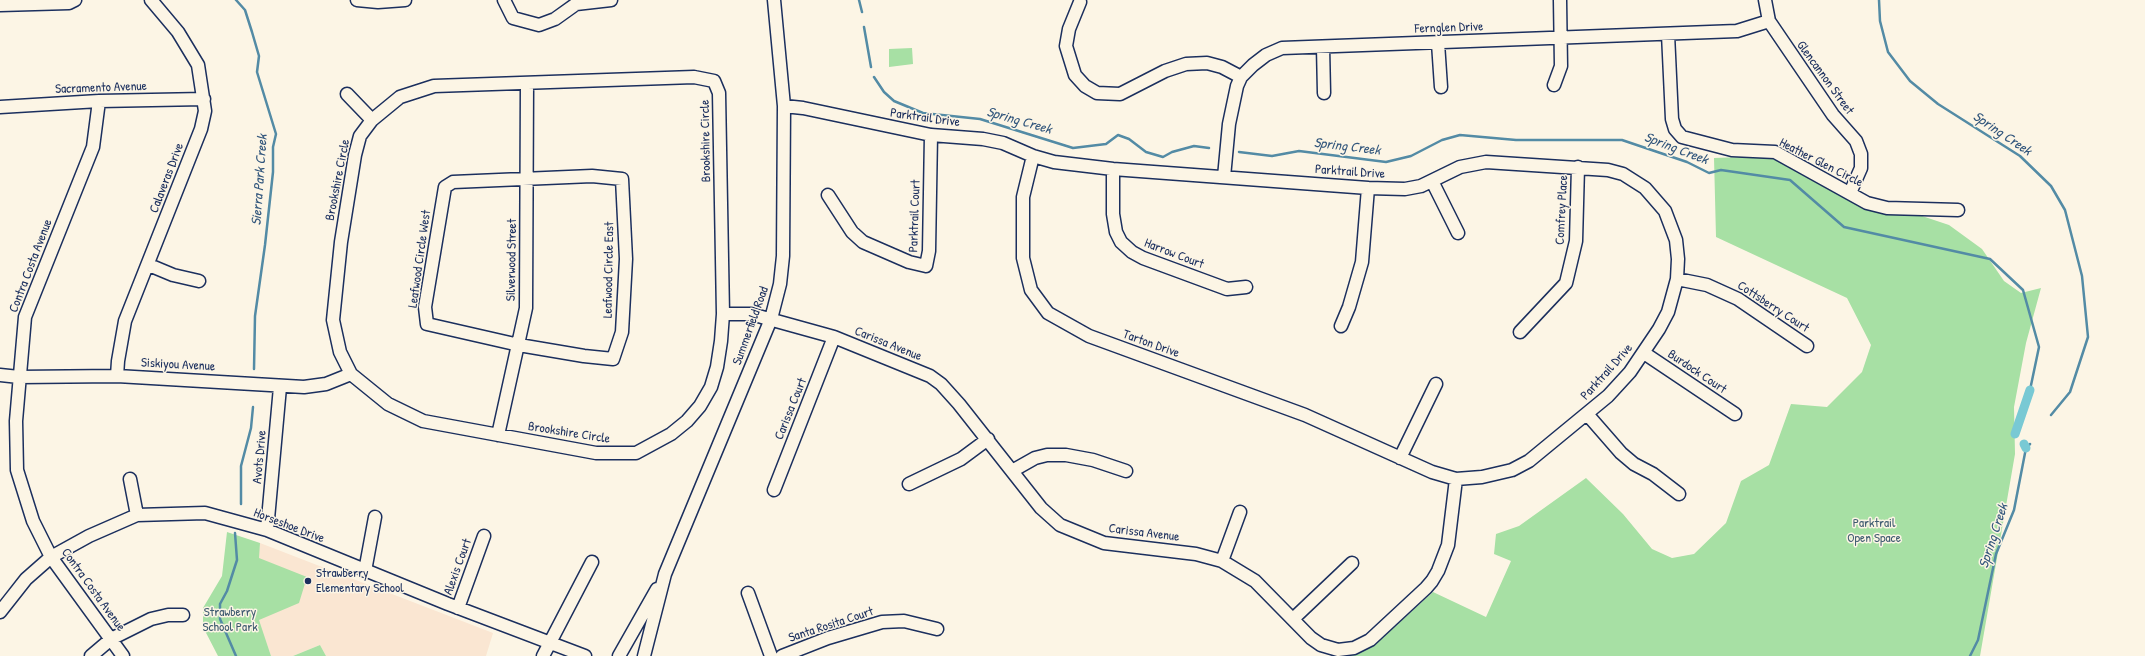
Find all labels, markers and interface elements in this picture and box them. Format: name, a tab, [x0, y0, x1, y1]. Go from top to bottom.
street label: Fernglen Drive	[1414, 19, 1484, 37]
street label: Glencannon Street	[1793, 38, 1857, 118]
street label: Sacramento Avenue	[55, 79, 147, 97]
street label: Brookshire Circle	[697, 100, 715, 182]
water label: Spring Creek	[985, 104, 1053, 138]
street label: Parktrail Drive	[889, 105, 961, 131]
water label: Spring Creek	[1970, 108, 2034, 160]
water label: Spring Creek	[1642, 129, 1710, 169]
water label: Sierra Park Creek	[248, 134, 272, 226]
water label: Spring Creek	[1313, 135, 1381, 159]
street label: Heather Glen Circle	[1777, 135, 1865, 191]
street label: Brookshire Circle	[322, 138, 354, 222]
street label: Calaveras Drive	[147, 141, 187, 215]
street label: Parktrail Drive	[1314, 162, 1386, 182]
street label: Comfrey Place	[1552, 175, 1572, 245]
street label: Parktrail Court	[906, 179, 924, 253]
street label: Leafwood Circle West	[405, 209, 435, 309]
street label: Contra Costa Avenue	[6, 217, 56, 315]
street label: Silverwood Street	[503, 219, 521, 301]
street label: Leafwood Circle East	[600, 222, 618, 318]
street label: Harrow Court	[1142, 236, 1206, 272]
street label: Cottsberry Court	[1734, 278, 1812, 336]
street label: Summerfield Road	[730, 285, 772, 367]
street label: Carissa Avenue	[852, 323, 924, 365]
street label: Tarton Drive	[1121, 327, 1181, 361]
street label: Parktrail Drive	[1578, 341, 1636, 403]
street label: Burdock Court	[1665, 347, 1729, 397]
street label: Siskiyou Avenue	[141, 355, 215, 375]
street label: Carissa Court	[772, 376, 810, 442]
street label: Brookshire Circle	[527, 419, 611, 447]
street label: Avots Drive	[250, 430, 270, 484]
water label: Spring Creek	[1976, 502, 2012, 570]
street label: Horseshoe Drive	[251, 505, 327, 547]
park label: Parktrail Open Space	[1847, 516, 1901, 547]
street label: Carissa Avenue	[1108, 521, 1180, 545]
street label: Alexis Court	[441, 537, 475, 597]
street label: Contra Costa Avenue	[58, 545, 128, 635]
place label: Strawberry Elementary School	[316, 566, 404, 597]
marker: Strawberry Elementary School	[303, 576, 313, 586]
street label: Santa Rosita Court	[787, 604, 875, 646]
park label: Strawberry School Park	[202, 605, 258, 636]

